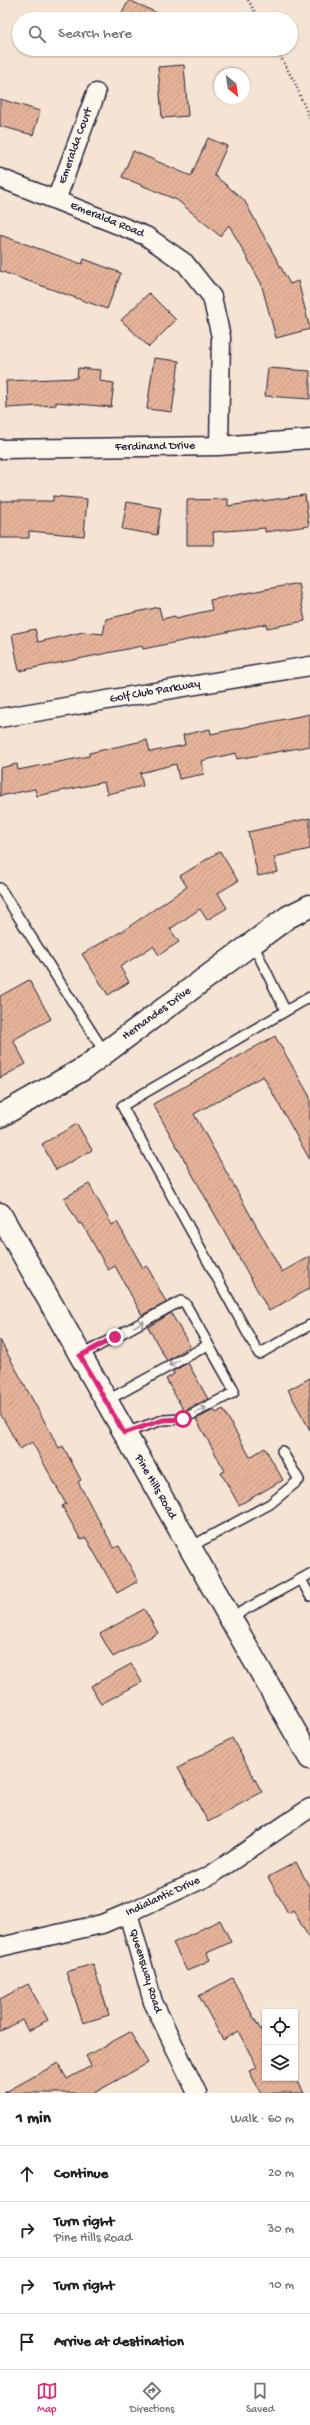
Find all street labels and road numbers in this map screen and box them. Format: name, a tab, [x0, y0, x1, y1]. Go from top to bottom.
street label: Emeralda Court	[56, 105, 97, 186]
street label: Emeralda Road	[68, 199, 147, 242]
street label: Ferdinand Drive	[114, 439, 196, 455]
street label: Golf Club Parkway	[109, 677, 201, 707]
street label: Hernandes Drive	[120, 984, 195, 1044]
street label: Pine Hills Road	[130, 1451, 180, 1523]
street label: Indialantic Drive	[124, 1873, 203, 1920]
street label: Queensway Road	[126, 1927, 165, 2016]

